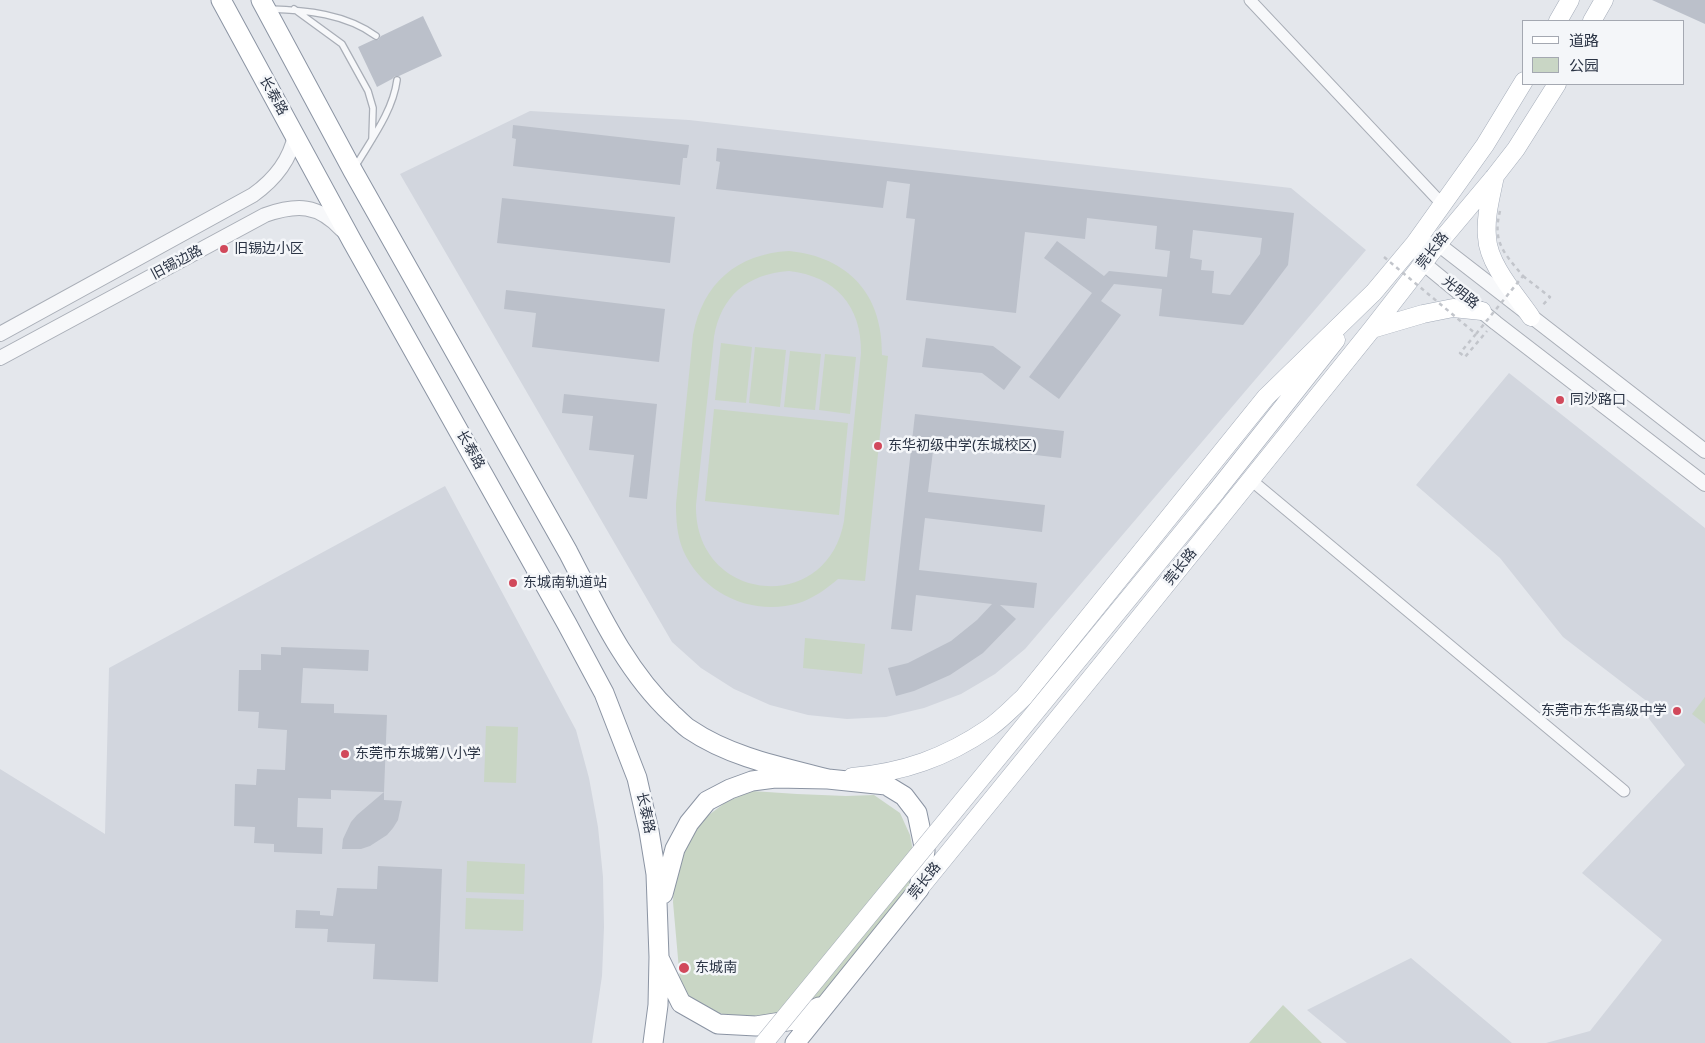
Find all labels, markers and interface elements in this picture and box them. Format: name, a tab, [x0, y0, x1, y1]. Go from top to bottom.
legend	[1522, 20, 1685, 85]
text: 道路	[1569, 32, 1599, 50]
text: 公园	[1569, 57, 1599, 75]
street label: 长泰路	[255, 74, 291, 118]
street label: 莞长路	[1413, 229, 1453, 273]
place label: 旧锡边小区	[234, 241, 304, 257]
street label: 旧锡边路	[148, 242, 206, 284]
marker: 旧锡边小区	[218, 243, 230, 255]
street label: 光明路	[1438, 273, 1482, 313]
place label: 同沙路口	[1570, 392, 1626, 408]
marker: 同沙路口	[1554, 394, 1566, 406]
street label: 长泰路	[452, 428, 488, 472]
place label: 东华初级中学(东城校区)	[888, 438, 1037, 454]
marker: 东华初级中学(东城校区)	[872, 440, 884, 452]
street label: 莞长路	[1161, 545, 1201, 589]
place label: 东城南轨道站	[523, 575, 607, 591]
marker: 东城南轨道站	[507, 577, 519, 589]
place label: 东莞市东华高级中学	[1541, 703, 1667, 719]
marker: 东莞市东华高级中学	[1671, 705, 1683, 717]
place label: 东莞市东城第八小学	[355, 746, 481, 762]
marker: 东莞市东城第八小学	[339, 748, 351, 760]
street label: 长泰路	[632, 791, 658, 835]
street label: 莞长路	[905, 859, 945, 903]
place label: 东城南	[695, 960, 737, 976]
marker: 东城南	[677, 961, 691, 975]

